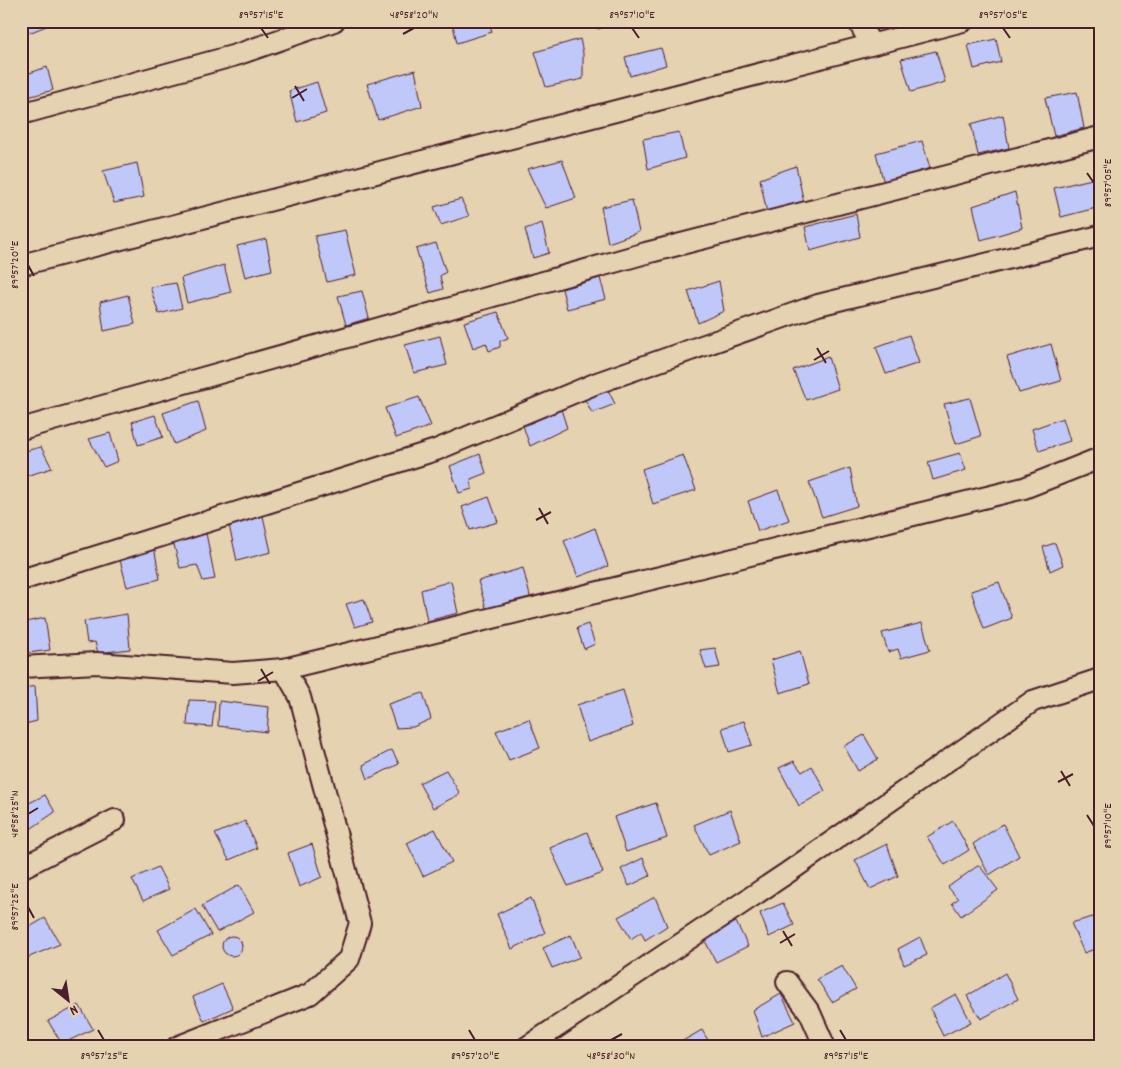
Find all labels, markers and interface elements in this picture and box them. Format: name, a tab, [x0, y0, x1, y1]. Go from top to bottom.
text: 89°57'15"E	[239, 7, 284, 24]
text: 48°58'20"N	[390, 7, 438, 24]
text: 89°57'10"E	[609, 7, 655, 24]
text: 89°57'05"E	[979, 7, 1028, 24]
text: 89°57'05"E	[1100, 158, 1117, 207]
text: 89°57'20"E	[7, 240, 24, 289]
text: 48°58'25"N	[7, 790, 24, 838]
text: 89°57'10"E	[1100, 803, 1117, 849]
text: 89°57'25"E	[7, 883, 24, 931]
north arrow	[42, 976, 92, 1026]
text: N	[65, 999, 81, 1020]
text: 89°57'25"E	[80, 1048, 128, 1065]
text: 89°57'20"E	[451, 1048, 500, 1065]
text: 48°58'30"N	[587, 1048, 635, 1065]
text: 89°57'15"E	[824, 1048, 869, 1065]

